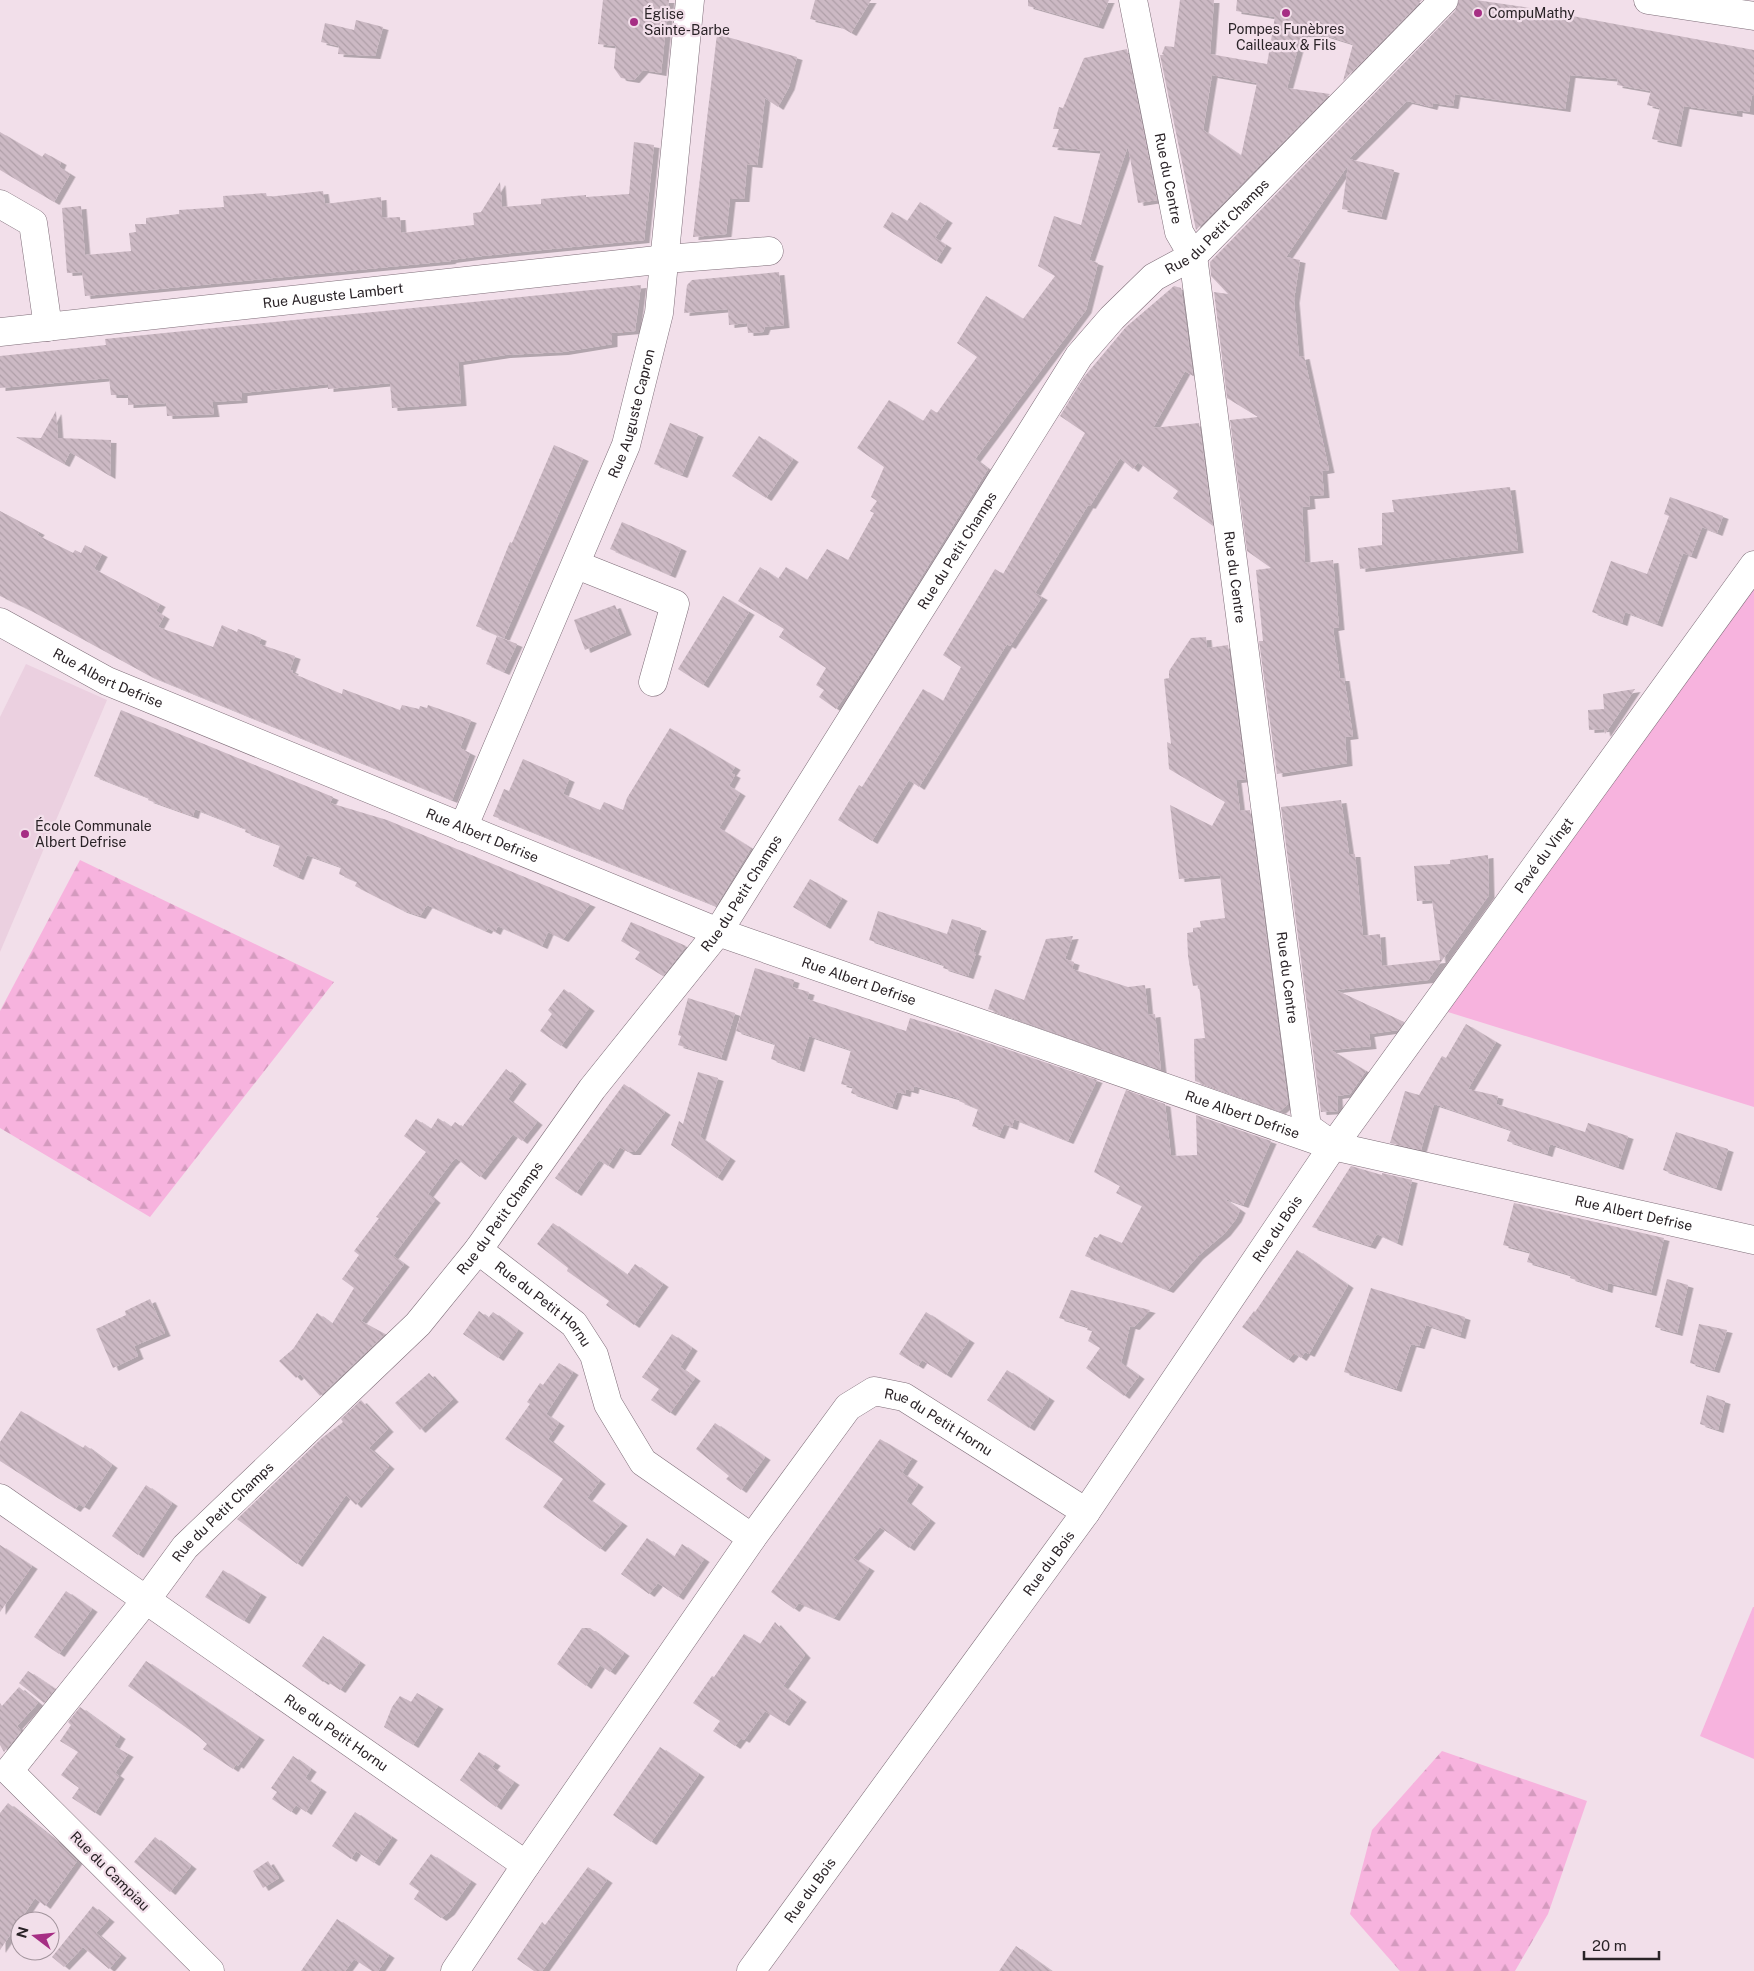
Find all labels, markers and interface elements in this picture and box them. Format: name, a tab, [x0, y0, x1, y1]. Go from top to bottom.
place label: Église Sainte-Barbe	[644, 5, 730, 38]
place label: CompuMathy	[1488, 5, 1575, 21]
marker: Pompes Funèbres Cailleaux & Fils	[1280, 7, 1292, 19]
marker: CompuMathy	[1472, 7, 1484, 19]
marker: Église Sainte-Barbe	[628, 16, 640, 28]
place label: Pompes Funèbres Cailleaux & Fils	[1228, 21, 1344, 53]
street label: Rue du Centre	[1152, 132, 1185, 226]
street label: Rue du Petit Champs	[1162, 176, 1272, 278]
street label: Rue Auguste Lambert	[262, 280, 404, 311]
street label: Rue Auguste Capron	[605, 347, 658, 480]
street label: Rue du Petit Champs	[914, 489, 1000, 612]
street label: Rue du Centre	[1221, 530, 1249, 624]
street label: Rue Albert Defrise	[50, 645, 166, 711]
street label: Rue Albert Defrise	[424, 805, 541, 865]
street label: Pavé du Vingt	[1511, 814, 1576, 896]
place label: École Communale Albert Defrise	[35, 817, 152, 850]
marker: École Communale Albert Defrise	[19, 828, 31, 840]
street label: Rue du Petit Champs	[698, 832, 785, 955]
street label: Rue du Centre	[1273, 931, 1301, 1025]
street label: Rue Albert Defrise	[800, 954, 918, 1008]
street label: Rue Albert Defrise	[1183, 1087, 1302, 1142]
street label: Rue du Petit Champs	[453, 1158, 546, 1278]
street label: Rue Albert Defrise	[1573, 1192, 1694, 1234]
street label: Rue du Bois	[1249, 1193, 1305, 1265]
street label: Rue du Petit Hornu	[492, 1258, 594, 1350]
street label: Rue du Petit Hornu	[883, 1385, 995, 1459]
street label: Rue du Petit Champs	[169, 1459, 277, 1565]
street label: Rue du Bois	[1020, 1528, 1078, 1599]
street label: Rue du Petit Hornu	[281, 1691, 391, 1774]
street label: Rue du Campiau	[67, 1828, 153, 1914]
street label: Rue du Bois	[781, 1855, 839, 1926]
north arrow	[10, 1911, 60, 1961]
text: N	[13, 1925, 32, 1940]
scale bar	[1584, 1928, 1659, 1960]
text: 20 m	[1592, 1937, 1627, 1954]

